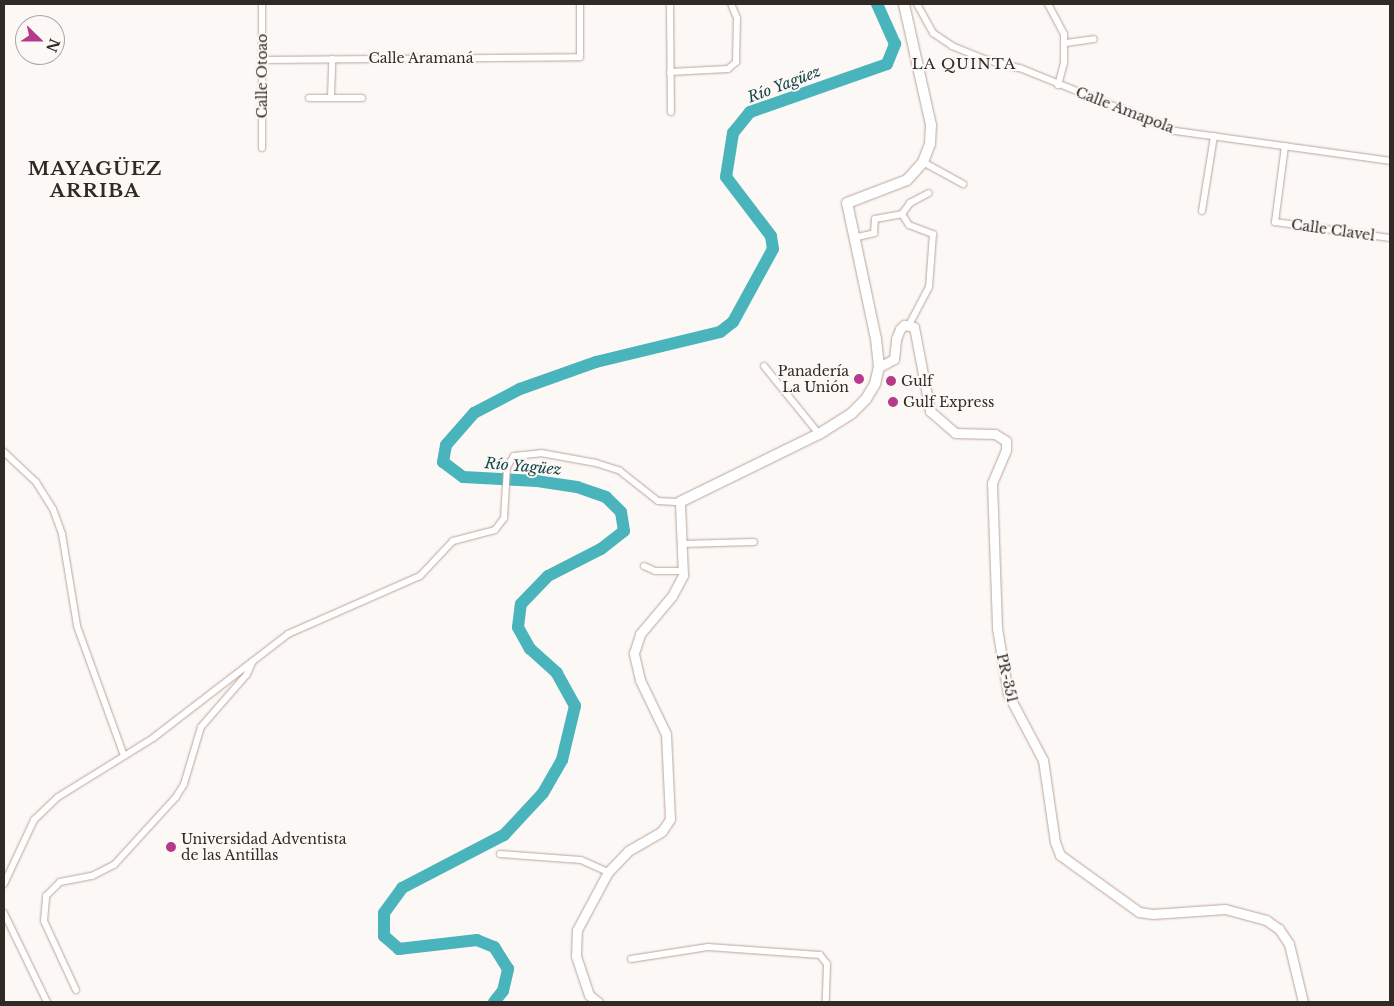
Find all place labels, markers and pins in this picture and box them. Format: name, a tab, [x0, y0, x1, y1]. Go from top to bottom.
place label: Panadería La Unión	[778, 363, 849, 396]
marker: Panadería La Unión	[853, 373, 865, 385]
place label: Gulf	[901, 373, 933, 389]
marker: Gulf	[885, 375, 897, 387]
place label: Gulf Express	[903, 394, 994, 410]
marker: Gulf Express	[887, 396, 899, 408]
place label: Universidad Adventista de las Antillas	[181, 831, 347, 864]
marker: Universidad Adventista de las Antillas	[165, 841, 177, 853]

